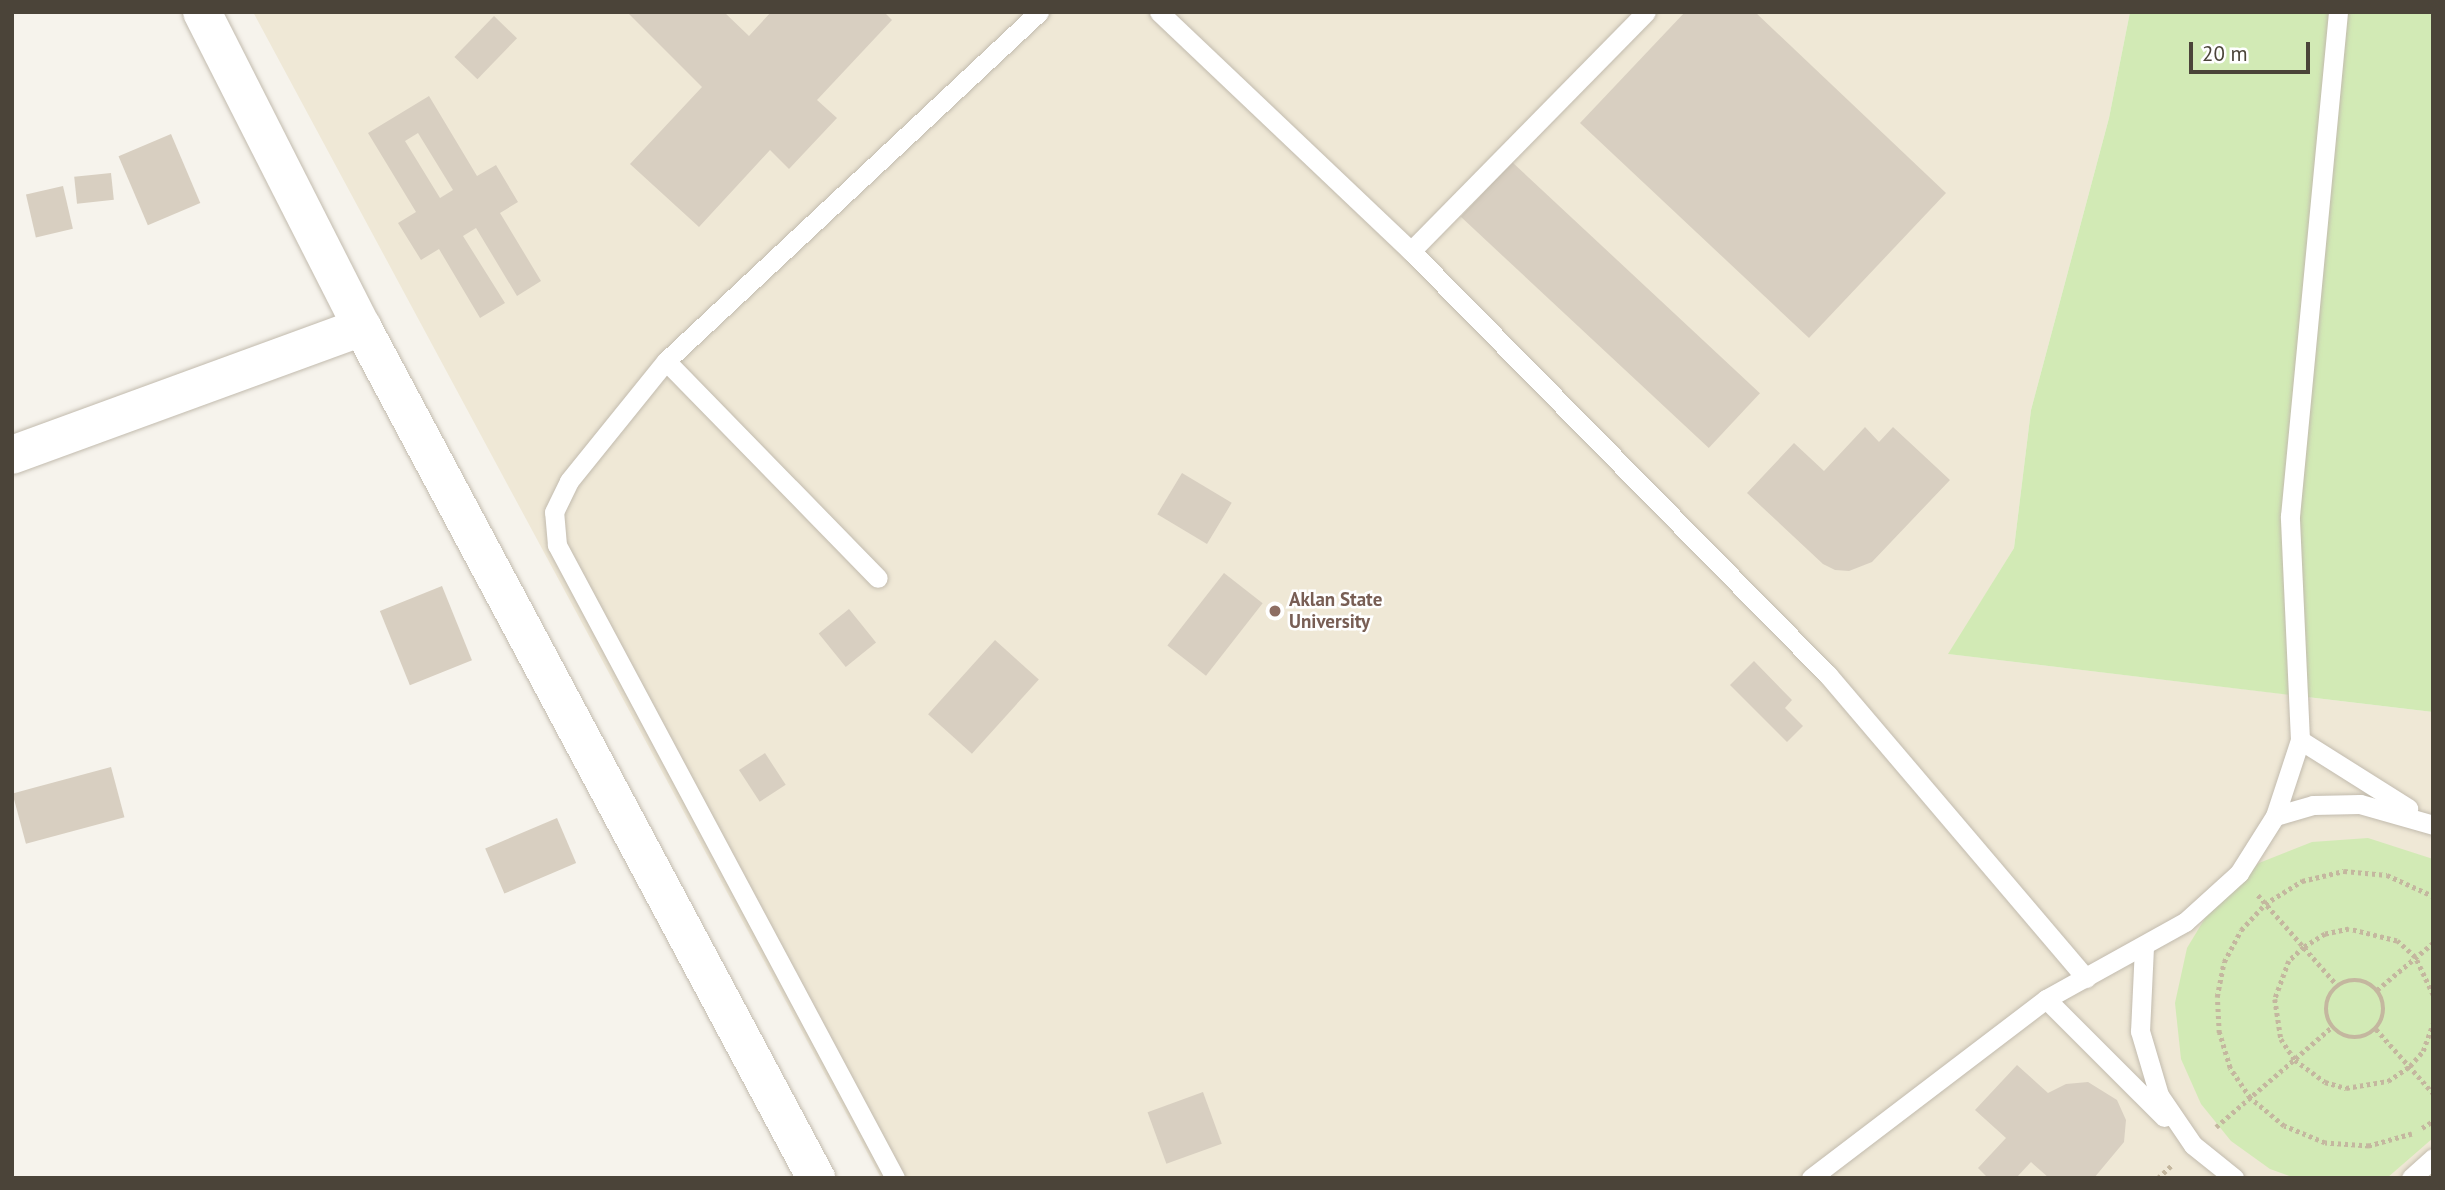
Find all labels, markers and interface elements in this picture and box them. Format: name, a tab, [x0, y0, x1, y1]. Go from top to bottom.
scale bar	[2193, 28, 2314, 72]
text: 20 m	[2202, 40, 2248, 67]
place label: Aklan State University	[1289, 589, 1382, 633]
marker: Aklan State University	[1267, 603, 1283, 619]

